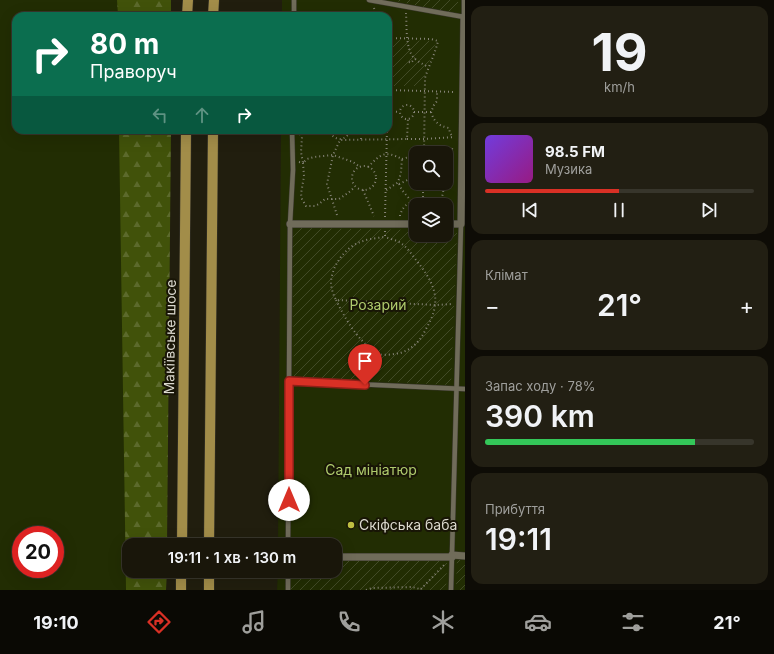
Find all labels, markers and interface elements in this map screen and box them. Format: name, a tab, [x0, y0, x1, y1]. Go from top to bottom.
text: 19	[591, 21, 648, 84]
text: 80 m	[90, 27, 159, 61]
icon: right	[24, 28, 76, 80]
text: Праворуч	[90, 61, 177, 82]
text: km/h	[604, 79, 635, 95]
icon: left	[149, 104, 171, 126]
icon: ahead	[191, 104, 213, 126]
icon: right	[233, 104, 255, 126]
text: 98.5 FM	[545, 142, 605, 161]
map controls	[409, 146, 453, 242]
button: search	[409, 146, 453, 190]
text: Музика	[545, 161, 592, 177]
button: layers	[409, 198, 453, 242]
icon: previous	[519, 199, 541, 221]
icon: pause	[608, 199, 630, 221]
icon: next	[698, 199, 720, 221]
text: Клімат	[485, 267, 528, 283]
street label: Макіївське шосе	[160, 279, 179, 395]
text: 21°	[597, 287, 642, 323]
text: −	[485, 293, 500, 319]
text: +	[739, 293, 754, 319]
park label: Розарий	[349, 296, 407, 313]
pin	[348, 344, 382, 385]
icon: arrive	[354, 350, 376, 372]
text: Запас ходу · 78%	[485, 378, 595, 394]
text: 390 km	[485, 398, 595, 434]
park label: Сад мініатюр	[325, 461, 417, 478]
position arrow	[268, 479, 310, 521]
text: Прибуття	[485, 501, 545, 517]
place label: Скіфська баба	[359, 516, 457, 533]
marker: Скіфська баба	[346, 520, 356, 530]
text: 19:11	[485, 521, 552, 557]
speed limit sign: 20	[12, 526, 64, 578]
text: 19:11 · 1 хв · 130 m	[168, 548, 296, 567]
icon: directions	[145, 608, 173, 636]
icon: music	[240, 608, 268, 636]
icon: phone	[335, 608, 363, 636]
icon: climate	[429, 608, 457, 636]
icon: car	[524, 608, 552, 636]
icon: filters	[619, 608, 647, 636]
text: 19:10	[33, 612, 79, 633]
text: 21°	[713, 612, 741, 633]

